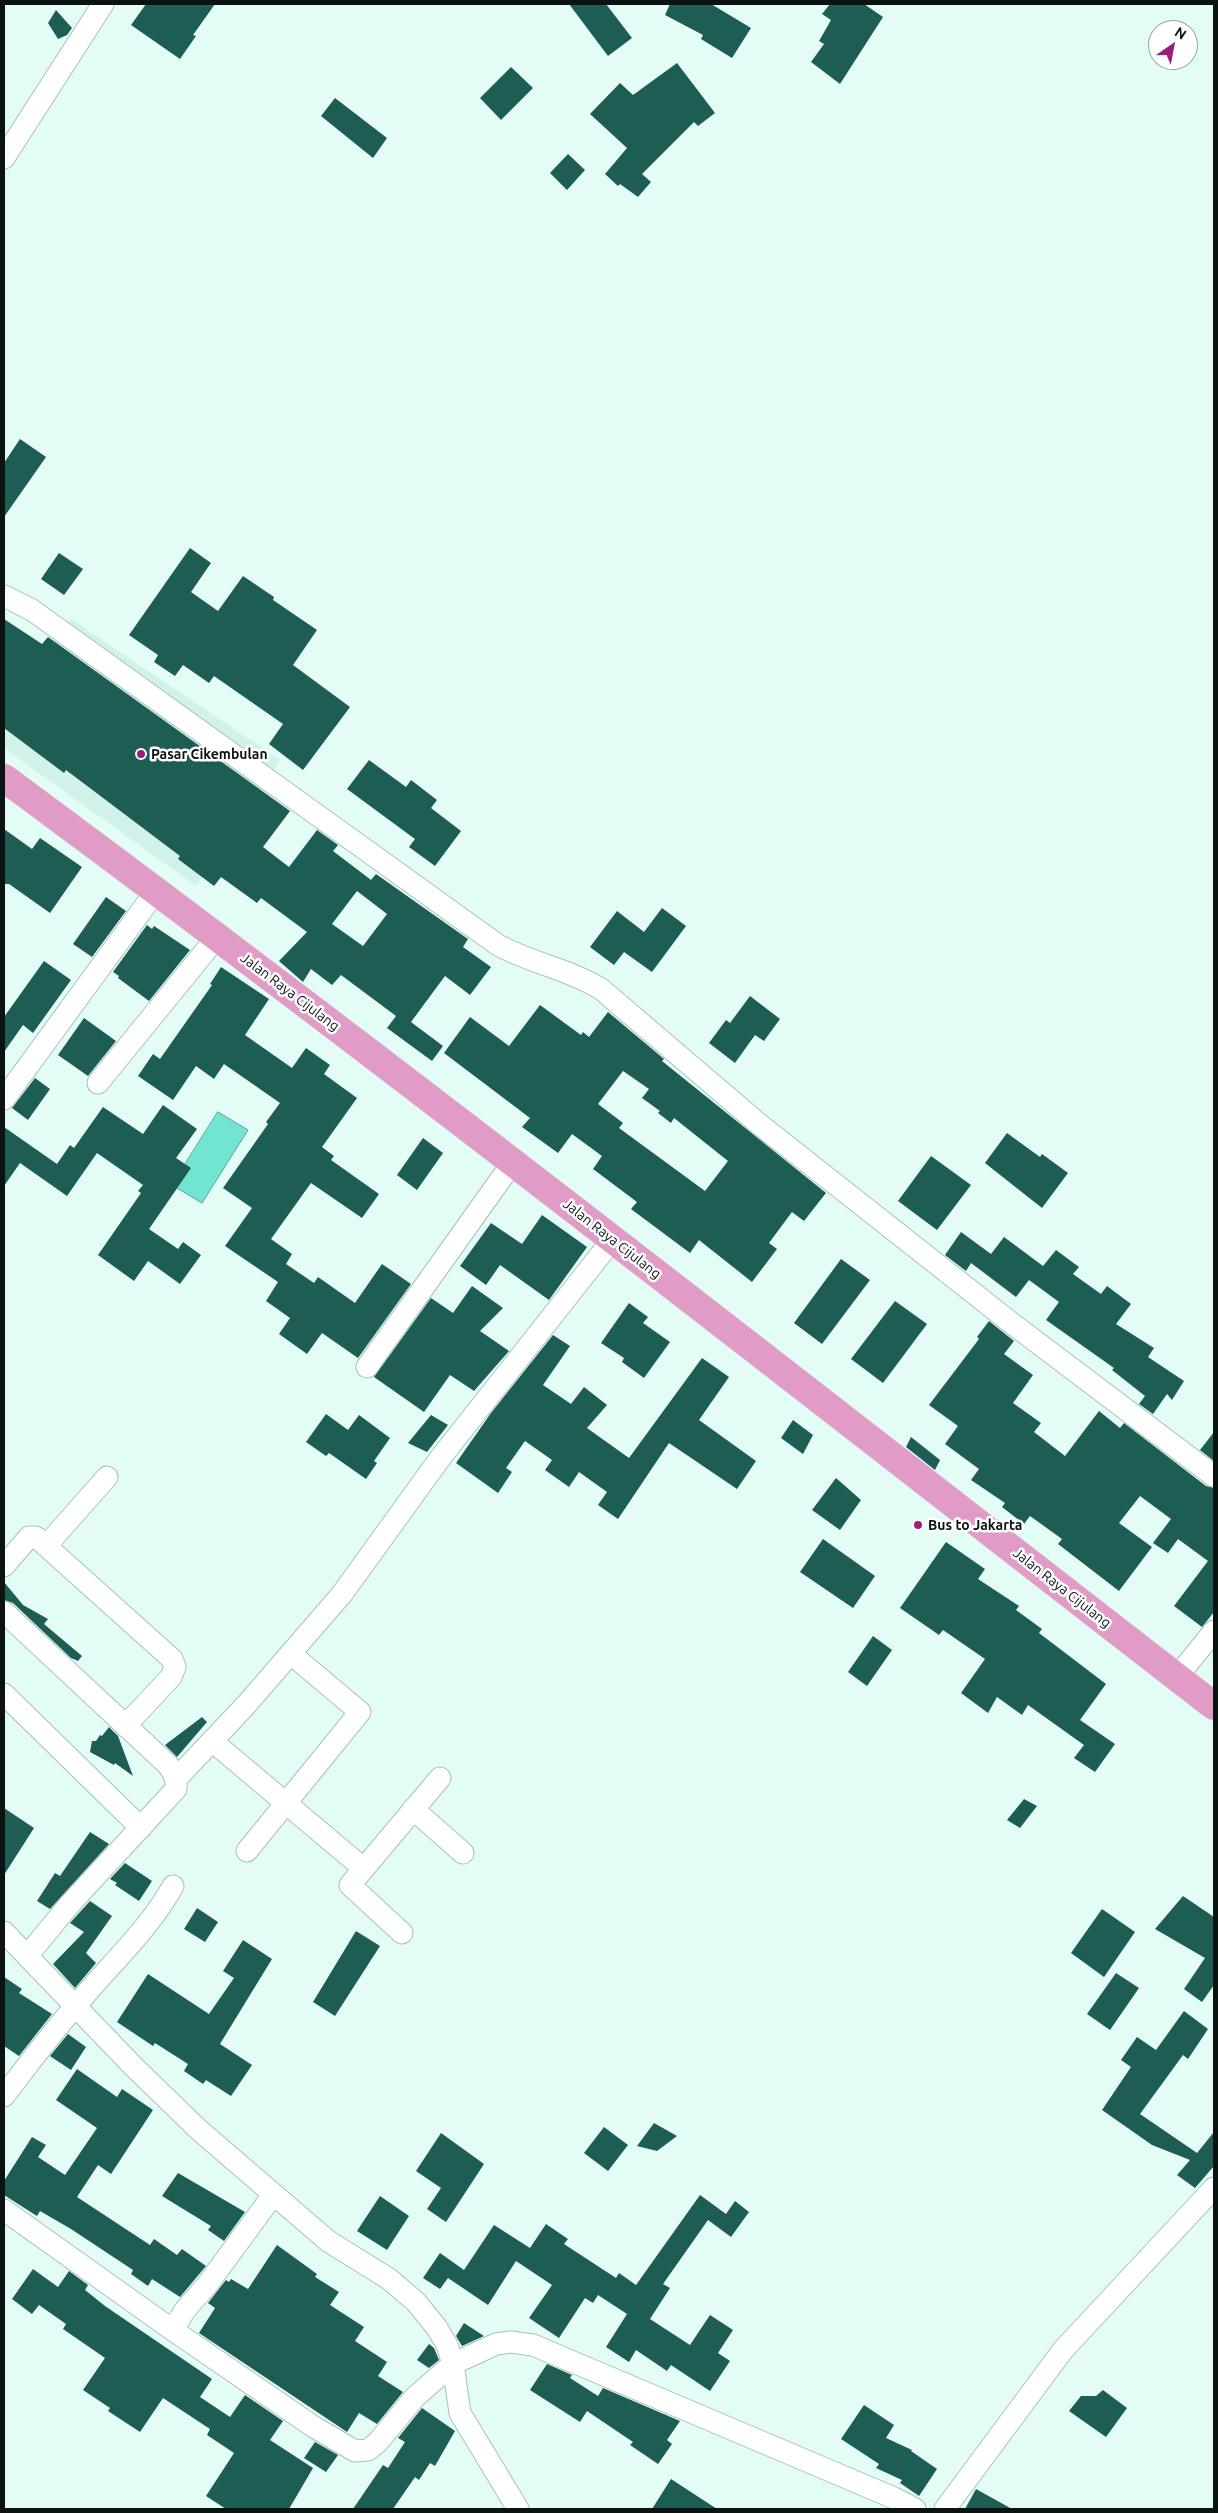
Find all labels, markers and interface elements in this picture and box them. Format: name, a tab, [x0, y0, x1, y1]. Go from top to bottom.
north arrow	[1148, 20, 1198, 70]
text: N	[1172, 24, 1189, 43]
place label: Pasar Cikembulan	[151, 746, 268, 762]
marker: Pasar Cikembulan	[135, 748, 147, 760]
street label: Jalan Raya Cijulang	[237, 949, 343, 1035]
street label: Jalan Raya Cijulang	[560, 1196, 664, 1282]
place label: Bus to Jakarta	[928, 1517, 1022, 1533]
marker: Bus to Jakarta	[912, 1519, 924, 1531]
street label: Jalan Raya Cijulang	[1010, 1545, 1114, 1631]

